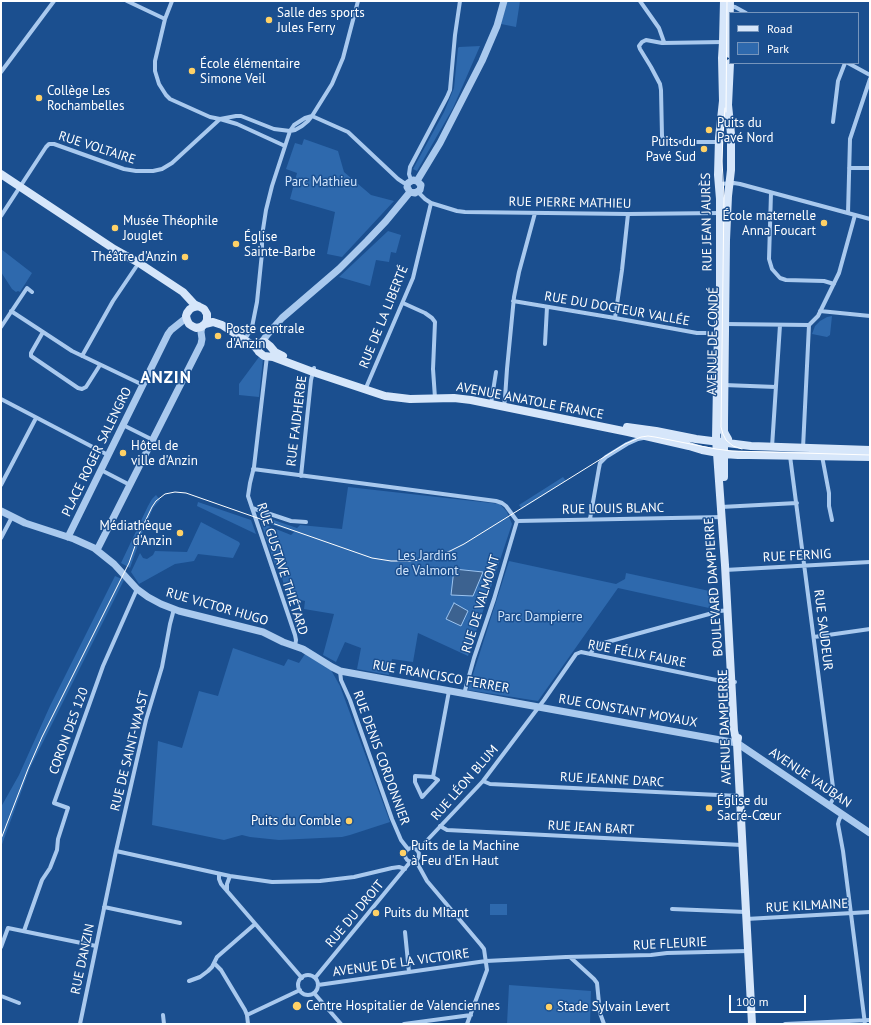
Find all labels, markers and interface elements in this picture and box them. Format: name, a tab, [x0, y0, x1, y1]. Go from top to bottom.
place label: Salle des sports Jules Ferry	[277, 5, 365, 36]
legend	[729, 12, 859, 64]
marker: Salle des sports Jules Ferry	[264, 15, 274, 25]
text: Road	[767, 21, 792, 36]
text: Park	[767, 41, 789, 56]
place label: École élémentaire Simone Veil	[200, 56, 300, 87]
marker: École élémentaire Simone Veil	[187, 66, 197, 76]
place label: Collège Les Rochambelles	[47, 83, 124, 114]
marker: Collège Les Rochambelles	[34, 93, 44, 103]
place label: Puits du Pavé Nord	[717, 115, 774, 146]
marker: Puits du Pavé Nord	[704, 125, 714, 135]
street label: RUE VOLTAIRE	[56, 128, 138, 168]
place label: Puits du Pavé Sud	[646, 134, 696, 165]
marker: Puits du Pavé Sud	[699, 144, 709, 154]
street label: RUE JEAN JAURÈS	[698, 173, 716, 271]
park label: Parc Mathieu	[285, 174, 357, 190]
street label: RUE PIERRE MATHIEU	[508, 194, 632, 212]
place label: École maternelle Anna Foucart	[722, 208, 816, 239]
place label: Musée Théophile Jouglet	[123, 213, 218, 244]
marker: École maternelle Anna Foucart	[819, 218, 829, 228]
marker: Musée Théophile Jouglet	[110, 223, 120, 233]
place label: Église Sainte-Barbe	[244, 229, 316, 260]
marker: Église Sainte-Barbe	[231, 239, 241, 249]
place label: Théâtre d'Anzin	[91, 249, 177, 265]
marker: Théâtre d'Anzin	[180, 252, 190, 262]
street label: RUE DE LA LIBERTÉ	[356, 263, 412, 371]
street label: AVENUE DE CONDÉ	[704, 287, 722, 395]
street label: RUE DU DOCTEUR VALLÉE	[543, 289, 691, 329]
place label: Poste centrale d'Anzin	[226, 321, 305, 352]
marker: Poste centrale d'Anzin	[213, 331, 223, 341]
district label: ANZIN	[140, 368, 192, 388]
street label: RUE FAIDHERBE	[284, 375, 310, 467]
street label: AVENUE ANATOLE FRANCE	[455, 379, 605, 423]
street label: PLACE ROGER SALENGRO	[59, 385, 135, 519]
place label: Hôtel de ville d'Anzin	[131, 438, 198, 469]
marker: Hôtel de ville d'Anzin	[118, 448, 128, 458]
street label: RUE LOUIS BLANC	[562, 500, 664, 518]
street label: RUE GUSTAVE THIÉTARD	[253, 501, 311, 637]
street label: BOULEVARD DAMPIERRE	[701, 517, 727, 657]
place label: Médiathèque d'Anzin	[100, 518, 172, 549]
marker: Médiathèque d'Anzin	[175, 528, 185, 538]
street label: RUE FERNIG	[762, 546, 832, 566]
park label: Les Jardins de Valmont	[395, 548, 459, 579]
street label: RUE DE VALMONT	[459, 553, 503, 655]
street label: RUE VICTOR HUGO	[164, 585, 270, 629]
street label: RUE SAUDEUR	[810, 589, 836, 671]
park label: Parc Dampierre	[497, 609, 583, 625]
street label: RUE FÉLIX FAURE	[587, 637, 687, 671]
street label: RUE FRANCISCO FERRER	[371, 657, 511, 697]
street label: AVENUE DAMPIERRE	[715, 669, 735, 785]
street label: CORON DES 120	[46, 685, 92, 777]
street label: RUE DE SAINT-WAAST	[108, 689, 152, 813]
street label: RUE DENIS CORDONNIER	[349, 689, 413, 827]
street label: RUE CONSTANT MOYAUX	[557, 691, 699, 731]
street label: RUE LÉON BLUM	[428, 742, 502, 824]
street label: AVENUE VAUBAN	[766, 745, 854, 811]
street label: RUE JEANNE D'ARC	[559, 769, 665, 791]
place label: Église du Sacré-Cœur	[717, 793, 781, 824]
marker: Église du Sacré-Cœur	[704, 803, 714, 813]
place label: Puits du Comble	[251, 813, 341, 829]
marker: Puits du Comble	[344, 816, 354, 826]
street label: RUE JEAN BART	[547, 818, 635, 838]
place label: Puits de la Machine à Feu d'En Haut	[411, 838, 519, 869]
marker: Puits de la Machine à Feu d'En Haut	[398, 848, 408, 858]
street label: RUE DU DROIT	[322, 877, 388, 951]
street label: RUE KILMAINE	[765, 896, 849, 916]
place label: Puits du MItant	[384, 905, 469, 921]
marker: Puits du MItant	[371, 908, 381, 918]
street label: RUE D'ANZIN	[68, 922, 98, 996]
street label: RUE FLEURIE	[633, 934, 707, 954]
street label: AVENUE DE LA VICTOIRE	[332, 946, 470, 980]
scale bar	[731, 987, 808, 1013]
text: 100 m	[736, 994, 769, 1009]
place label: Centre Hospitalier de Valenciennes	[306, 998, 500, 1014]
place label: Stade Sylvain Levert	[557, 999, 670, 1015]
marker: Centre Hospitalier de Valenciennes	[291, 1000, 303, 1012]
marker: Stade Sylvain Levert	[544, 1002, 554, 1012]

